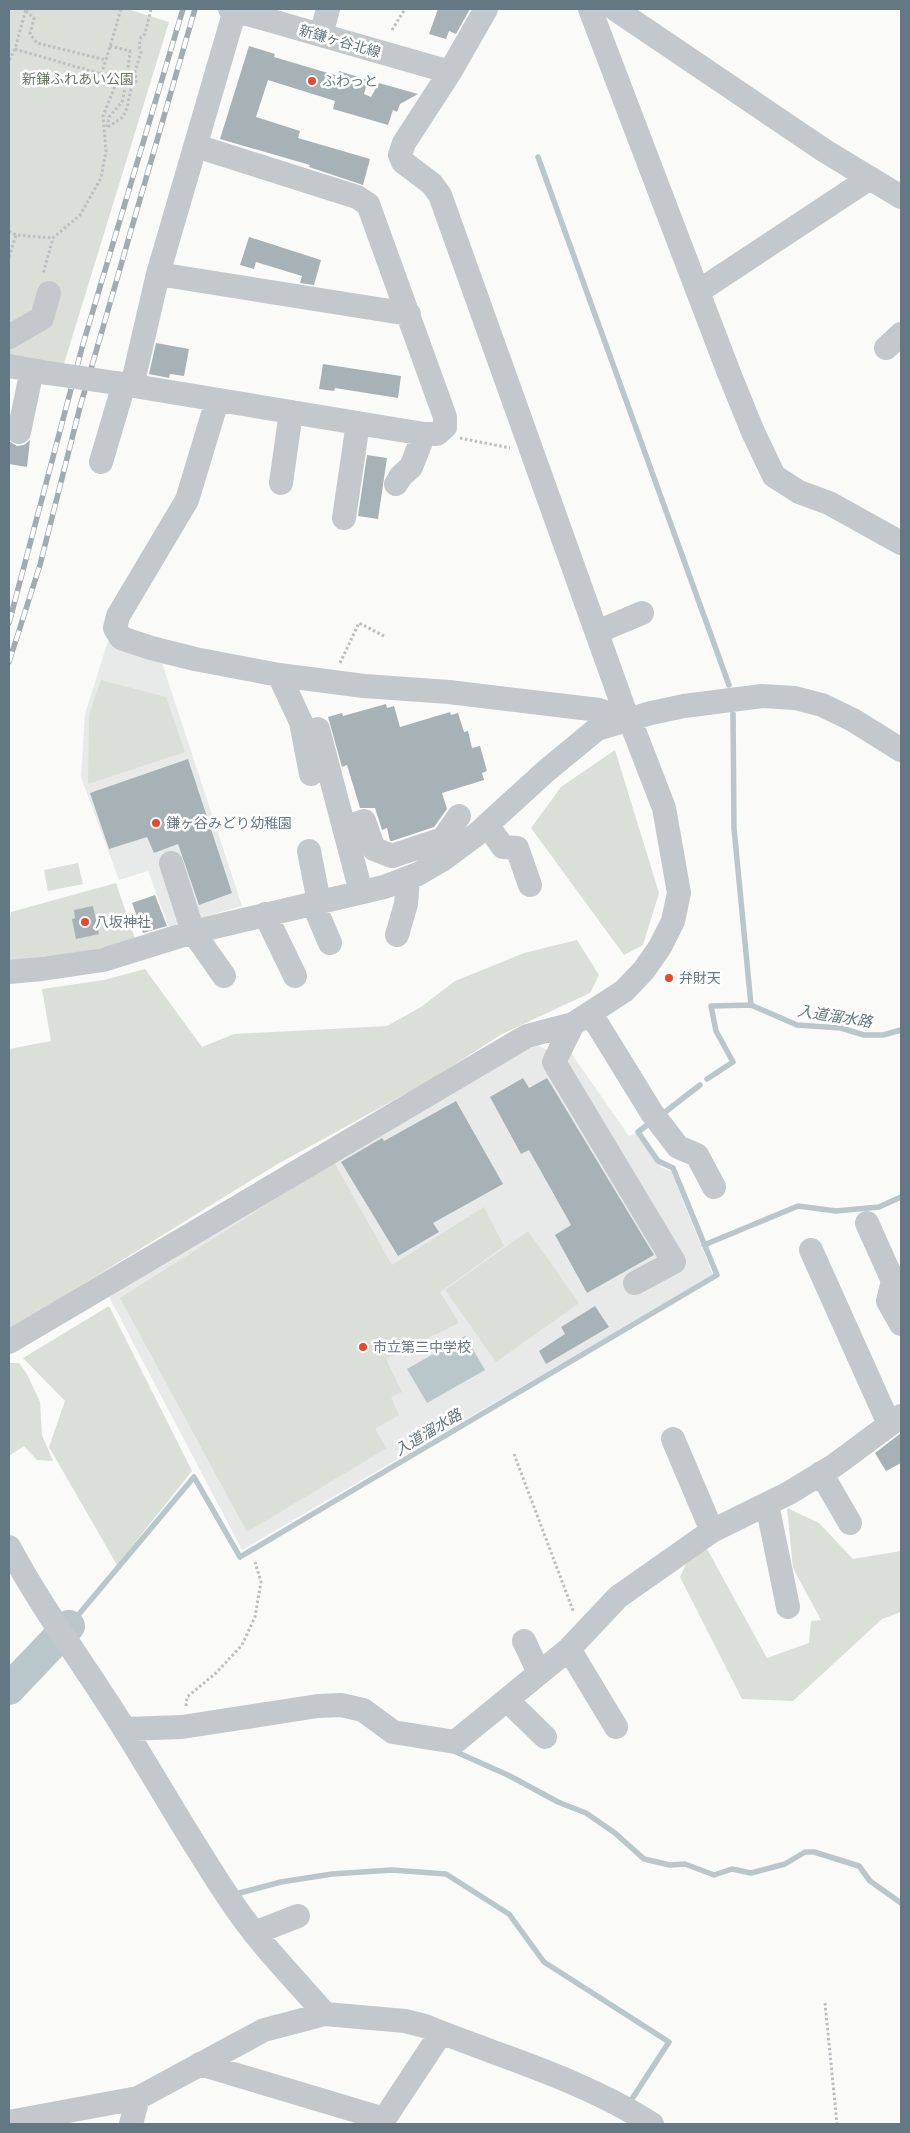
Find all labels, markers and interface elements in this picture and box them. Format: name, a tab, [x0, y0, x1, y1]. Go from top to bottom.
street label: 新鎌ヶ谷北線	[297, 21, 383, 61]
park label: 新鎌ふれあい公園	[22, 70, 134, 88]
place label: ふわっと	[322, 72, 378, 90]
marker: ふわっと	[306, 75, 318, 87]
place label: 鎌ヶ谷みどり幼稚園	[166, 814, 292, 832]
marker: 鎌ヶ谷みどり幼稚園	[150, 817, 162, 829]
place label: 八坂神社	[95, 913, 151, 931]
marker: 八坂神社	[79, 916, 91, 928]
place label: 弁財天	[679, 969, 721, 987]
marker: 弁財天	[663, 972, 675, 984]
water label: 入道溜水路	[796, 1001, 875, 1032]
place label: 市立第三中学校	[373, 1338, 471, 1356]
marker: 市立第三中学校	[357, 1341, 369, 1353]
water label: 入道溜水路	[391, 1404, 467, 1459]

